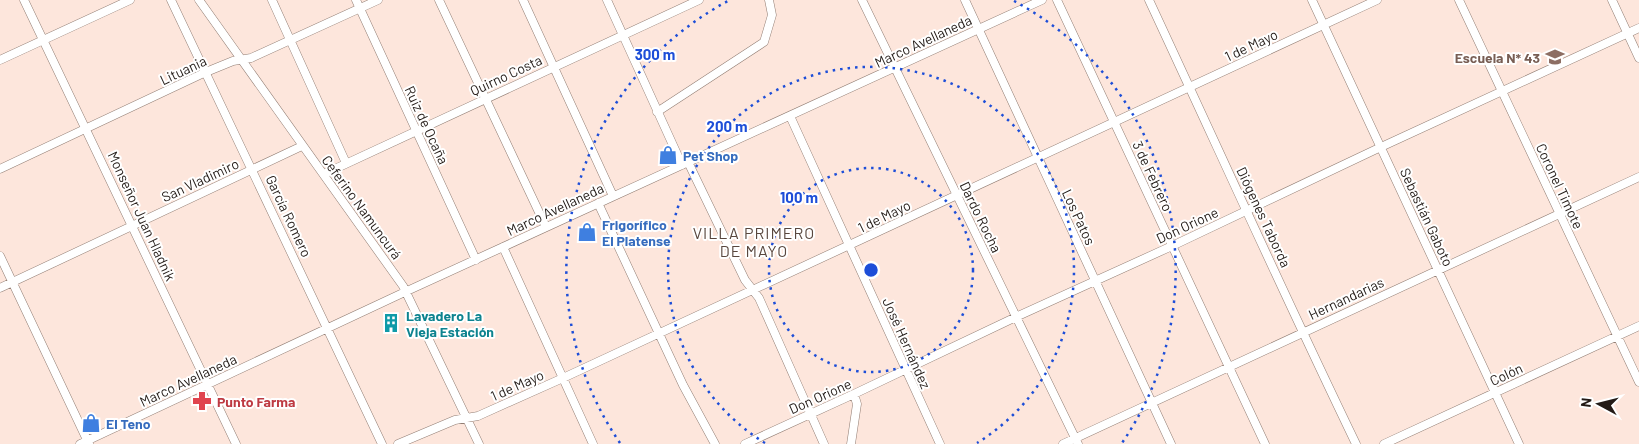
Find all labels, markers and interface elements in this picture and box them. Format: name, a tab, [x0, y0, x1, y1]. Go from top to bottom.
street label: Marco Avellaneda	[872, 11, 974, 71]
street label: 1 de Mayo	[1222, 25, 1280, 65]
text: 300 m	[635, 45, 675, 63]
school or university icon: Escuela N* 43	[1544, 46, 1566, 68]
place label: Escuela N* 43	[1455, 49, 1540, 66]
street label: Quirno Costa	[467, 51, 545, 99]
street label: Lituania	[157, 52, 209, 88]
street label: Ruiz de Ocaña	[401, 83, 453, 167]
text: 200 m	[706, 117, 748, 135]
street label: 3 de Febrero	[1129, 138, 1177, 214]
street label: Coronel Timote	[1533, 141, 1587, 231]
shop icon: Pet Shop	[657, 144, 679, 166]
place label: Pet Shop	[683, 147, 738, 164]
street label: Monseñor Juan Hladnik	[105, 149, 179, 283]
street label: Ceferino Namuncurá	[319, 152, 405, 262]
street label: San Vladimiro	[159, 155, 241, 205]
street label: Diógenes Taborda	[1233, 164, 1295, 270]
street label: Sebastián Gaboto	[1397, 165, 1457, 269]
street label: García Romero	[263, 172, 315, 260]
street label: Marco Avellaneda	[504, 179, 606, 239]
street label: Dardo Rocha	[956, 179, 1006, 255]
street label: Los Patos	[1059, 186, 1099, 248]
text: 100 m	[780, 188, 818, 206]
street label: 1 de Mayo	[855, 196, 913, 236]
street label: Don Orione	[1153, 203, 1221, 247]
place label: Frigorífico El Platense	[602, 216, 671, 249]
shop icon: Frigorífico El Platense	[576, 221, 598, 243]
district label: VILLA PRIMERO DE MAYO	[693, 223, 815, 260]
centre of rings	[862, 261, 880, 279]
street label: Hernandarias	[1306, 273, 1387, 323]
street label: José Hernández	[879, 295, 935, 391]
place label: Lavadero La Vieja Estación	[406, 307, 494, 340]
building icon: Lavadero La Vieja Estación	[380, 312, 402, 334]
street label: Marco Avellaneda	[137, 350, 239, 410]
street label: Colón	[1487, 359, 1525, 389]
street label: 1 de Mayo	[488, 366, 546, 404]
street label: Don Orione	[786, 375, 854, 417]
north arrow	[1574, 379, 1624, 429]
pharmacy icon: Punto Farma	[191, 390, 213, 412]
place label: Punto Farma	[217, 393, 295, 410]
text: N	[1577, 397, 1595, 408]
shop icon: El Teno	[80, 412, 102, 434]
place label: El Teno	[106, 415, 151, 432]

